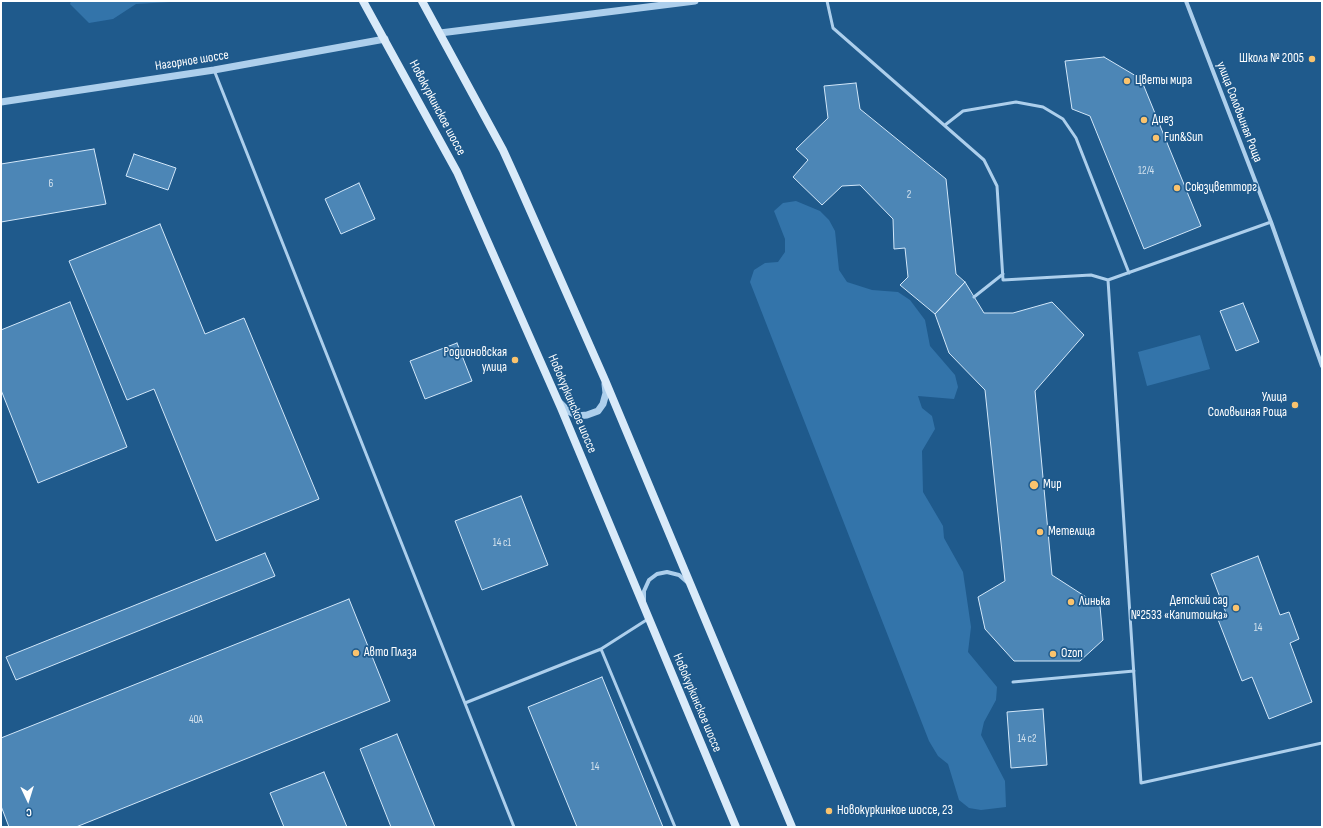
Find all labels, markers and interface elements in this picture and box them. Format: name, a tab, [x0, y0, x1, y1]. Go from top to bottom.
street label: Нагорное шоссе	[154, 47, 230, 75]
place label: Школа № 2005	[1239, 51, 1304, 67]
marker: Школа № 2005	[1307, 54, 1317, 64]
street label: Новокуркинское шоссе	[405, 58, 469, 158]
street label: улица Соловьиная Роща	[1213, 59, 1265, 165]
place label: Цветы мира	[1135, 73, 1192, 89]
marker: Цветы мира	[1122, 76, 1132, 86]
place label: Диез	[1152, 112, 1174, 128]
marker: Диез	[1139, 115, 1149, 125]
place label: Fun&Sun	[1164, 130, 1203, 146]
marker: Fun&Sun	[1151, 133, 1161, 143]
house number: 12/4	[1138, 164, 1154, 178]
house number: 6	[49, 177, 53, 191]
place label: Союзцветторг	[1185, 180, 1257, 196]
marker: Союзцветторг	[1172, 183, 1182, 193]
house number: 2	[907, 188, 911, 202]
place label: Родионовская улица	[444, 345, 507, 376]
street label: Новокуркинское шоссе	[544, 352, 600, 456]
marker: Родионовская улица	[510, 355, 520, 365]
place label: Улица Соловьиная Роща	[1208, 390, 1287, 421]
marker: Улица Соловьиная Роща	[1290, 400, 1300, 410]
place label: Мир	[1043, 477, 1062, 493]
marker: Мир	[1028, 479, 1040, 491]
place label: Метелица	[1048, 524, 1095, 540]
marker: Метелица	[1035, 527, 1045, 537]
house number: 14 с1	[493, 536, 511, 550]
place label: Детский сад №2533 «Капитошка»	[1131, 593, 1228, 624]
place label: Линька	[1079, 594, 1110, 610]
marker: Линька	[1066, 597, 1076, 607]
marker: Детский сад №2533 «Капитошка»	[1231, 603, 1241, 613]
house number: 14	[1254, 621, 1262, 635]
place label: Авто Плаза	[364, 645, 417, 661]
place label: Ozon	[1061, 646, 1083, 662]
marker: Авто Плаза	[351, 648, 361, 658]
marker: Ozon	[1048, 649, 1058, 659]
street label: Новокуркинское шоссе	[669, 651, 725, 755]
house number: 40А	[189, 713, 203, 727]
house number: 14 с2	[1017, 732, 1037, 746]
house number: 14	[591, 760, 599, 774]
north arrow	[8, 780, 48, 820]
place label: Новокуркинкое шоссе, 23	[837, 803, 953, 819]
text: С	[26, 806, 32, 819]
marker: Новокуркинкое шоссе, 23	[824, 806, 834, 816]

